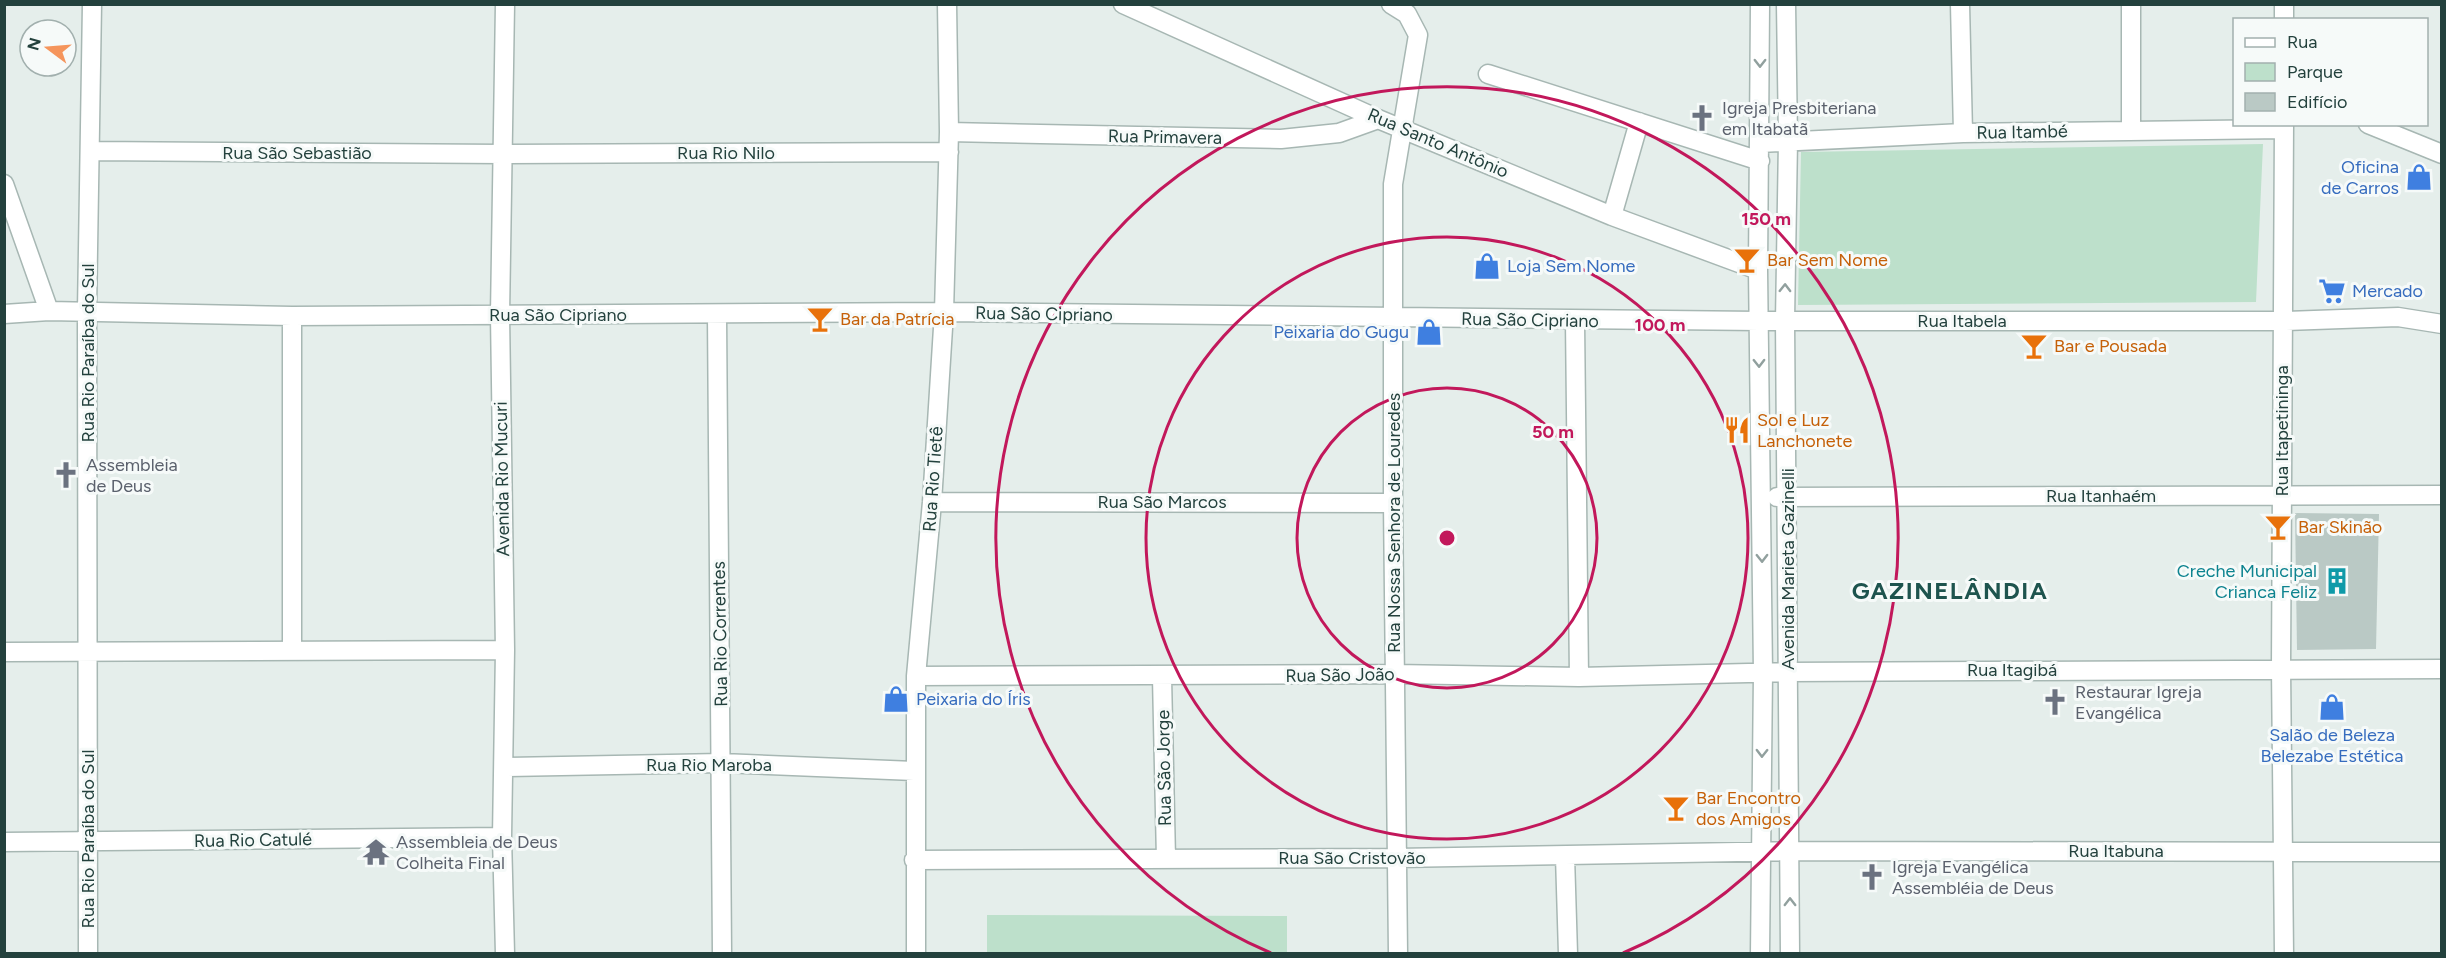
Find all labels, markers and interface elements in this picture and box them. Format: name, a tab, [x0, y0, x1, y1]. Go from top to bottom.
north arrow	[18, 18, 78, 78]
legend	[2233, 18, 2428, 126]
text: Rua	[2287, 31, 2318, 53]
text: N	[23, 35, 45, 53]
one-way arrow	[1754, 58, 1766, 67]
text: Parque	[2287, 61, 2343, 83]
text: Edifício	[2287, 91, 2348, 113]
place label: Igreja Presbiteriana em Itabatã	[1722, 97, 1876, 140]
street label: Rua Santo Antônio	[1364, 103, 1512, 183]
church icon: Igreja Presbiteriana em Itabatã	[1687, 103, 1717, 133]
street label: Rua Itambé	[1976, 120, 2068, 144]
street label: Rua Primavera	[1108, 125, 1222, 149]
street label: Rua São Sebastião	[222, 142, 372, 164]
street label: Rua Rio Nilo	[677, 142, 775, 164]
place label: Oficina de Carros	[2321, 156, 2399, 199]
shop icon: Oficina de Carros	[2404, 162, 2434, 192]
text: 150 m	[1741, 208, 1791, 230]
bar icon: Bar Sem Nome	[1732, 245, 1762, 275]
place label: Bar Sem Nome	[1767, 249, 1888, 271]
shop icon: Loja Sem Nome	[1472, 251, 1502, 281]
place label: Loja Sem Nome	[1507, 255, 1636, 277]
street label: Rua Rio Paraíba do Sul	[77, 264, 99, 442]
supermarket icon: Mercado	[2317, 276, 2347, 306]
place label: Mercado	[2352, 280, 2423, 302]
one-way arrow	[1779, 284, 1792, 293]
street label: Rua São Cipriano	[975, 302, 1113, 326]
street label: Rua São Cipriano	[489, 304, 627, 326]
bar icon: Bar da Patrícia	[805, 304, 835, 334]
place label: Bar da Patrícia	[840, 308, 954, 330]
street label: Rua São Cipriano	[1461, 308, 1599, 332]
street label: Rua Itabela	[1917, 310, 2007, 332]
text: 100 m	[1635, 314, 1685, 336]
shop icon: Peixaria do Gugu	[1414, 317, 1444, 347]
place label: Peixaria do Gugu	[1273, 321, 1409, 343]
bar icon: Bar e Pousada	[2019, 331, 2049, 361]
place label: Bar e Pousada	[2054, 335, 2167, 357]
one-way arrow	[1753, 358, 1765, 367]
street label: Rua Itapetininga	[2271, 365, 2293, 497]
street label: Rua Nossa Senhora de Louredes	[1383, 393, 1405, 653]
street label: Avenida Rio Mucuri	[490, 401, 514, 557]
place label: Sol e Luz Lanchonete	[1757, 409, 1852, 452]
restaurant icon: Sol e Luz Lanchonete	[1722, 415, 1752, 445]
text: 50 m	[1532, 421, 1574, 443]
street label: Rua Rio Tietê	[918, 425, 948, 533]
place label: Assembleia de Deus	[86, 454, 178, 497]
church icon: Assembleia de Deus	[51, 460, 81, 490]
street label: Avenida Marieta Gazinelli	[1777, 468, 1799, 670]
street label: Rua Itanhaém	[2046, 485, 2156, 507]
street label: Rua São Marcos	[1097, 491, 1227, 513]
bar icon: Bar Skinão	[2263, 512, 2293, 542]
place label: Bar Skinão	[2298, 516, 2382, 538]
centre of rings	[1437, 528, 1457, 548]
one-way arrow	[1755, 553, 1768, 562]
place label: Creche Municipal Crianca Feliz	[2177, 560, 2317, 603]
street label: Rua Rio Correntes	[708, 561, 732, 707]
building icon: Creche Municipal Crianca Feliz	[2322, 566, 2352, 596]
district label: GAZINELÂNDIA	[1852, 576, 2048, 605]
street label: Rua Itagibá	[1967, 659, 2057, 681]
street label: Rua São João	[1285, 663, 1395, 687]
place label: Restaurar Igreja Evangélica	[2075, 681, 2202, 724]
shop icon: Peixaria do Íris	[881, 684, 911, 714]
church icon: Restaurar Igreja Evangélica	[2040, 687, 2070, 717]
place label: Peixaria do Íris	[916, 688, 1031, 710]
shop icon: Salão de Beleza Belezabe Estética	[2317, 692, 2347, 722]
street label: Rua São Jorge	[1152, 710, 1176, 826]
place label: Salão de Beleza Belezabe Estética	[2260, 724, 2404, 767]
one-way arrow	[1756, 748, 1768, 757]
street label: Rua Rio Paraíba do Sul	[77, 750, 99, 928]
street label: Rua Rio Maroba	[646, 754, 772, 776]
place label: Bar Encontro dos Amigos	[1696, 787, 1801, 830]
bar icon: Bar Encontro dos Amigos	[1661, 793, 1691, 823]
street label: Rua Rio Catulé	[194, 828, 312, 852]
place label: Assembleia de Deus Colheita Final	[396, 831, 558, 874]
temple icon: Assembleia de Deus Colheita Final	[361, 837, 391, 867]
street label: Rua Itabuna	[2068, 840, 2164, 862]
street label: Rua São Cristovão	[1278, 847, 1426, 869]
place label: Igreja Evangélica Assembléia de Deus	[1892, 856, 2054, 899]
church icon: Igreja Evangélica Assembléia de Deus	[1857, 862, 1887, 892]
one-way arrow	[1784, 898, 1796, 907]

